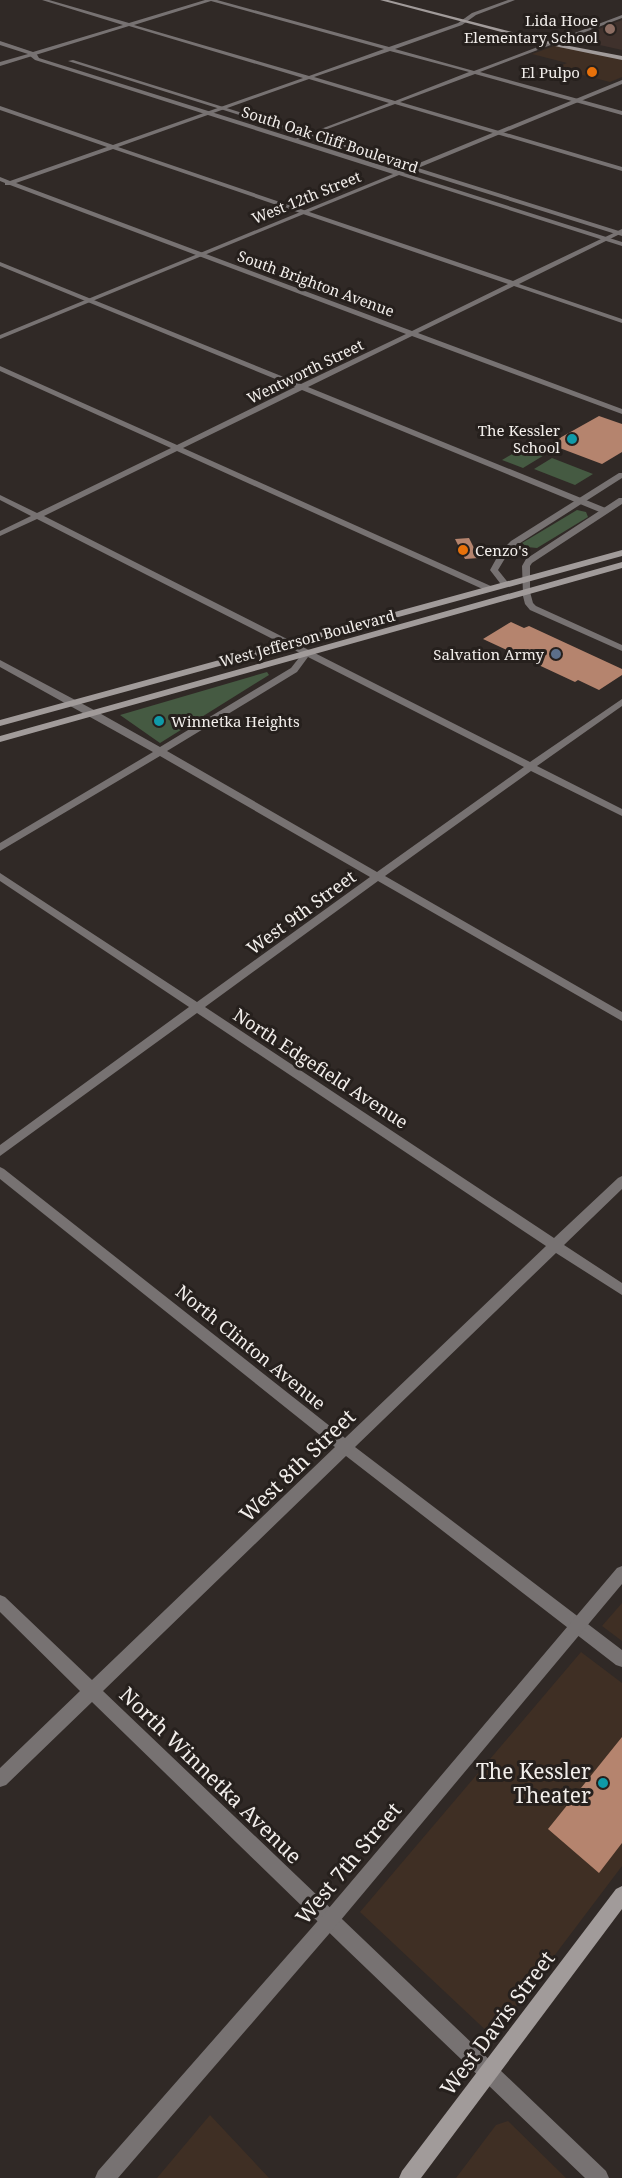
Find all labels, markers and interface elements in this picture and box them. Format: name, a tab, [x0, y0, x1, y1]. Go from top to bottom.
place label: Lida Hooe Elementary School	[464, 10, 598, 47]
marker: Lida Hooe Elementary School	[603, 22, 617, 36]
place label: El Pulpo	[521, 62, 580, 82]
marker: El Pulpo	[585, 65, 599, 79]
street label: South Oak Cliff Boulevard	[239, 101, 421, 177]
street label: West 12th Street	[248, 166, 364, 228]
street label: South Brighton Avenue	[235, 245, 397, 321]
street label: Wentworth Street	[244, 334, 366, 408]
place label: The Kessler School	[478, 420, 560, 457]
marker: The Kessler School	[565, 432, 579, 446]
place label: Cenzo's	[475, 540, 529, 560]
marker: Cenzo's	[456, 543, 470, 557]
street label: West Jefferson Boulevard	[217, 605, 397, 671]
place label: Salvation Army	[433, 644, 545, 664]
marker: Salvation Army	[549, 647, 563, 661]
place label: Winnetka Heights	[171, 711, 300, 731]
marker: Winnetka Heights	[152, 714, 166, 728]
street label: West 9th Street	[242, 864, 360, 960]
street label: North Edgefield Avenue	[229, 1002, 413, 1134]
street label: North Clinton Avenue	[171, 1279, 331, 1415]
street label: West 8th Street	[233, 1403, 361, 1527]
street label: North Winnetka Avenue	[114, 1680, 308, 1870]
place label: The Kessler Theater	[476, 1757, 591, 1809]
marker: The Kessler Theater	[596, 1776, 610, 1790]
street label: West 7th Street	[289, 1796, 407, 1930]
street label: West Davis Street	[434, 1945, 560, 2101]

